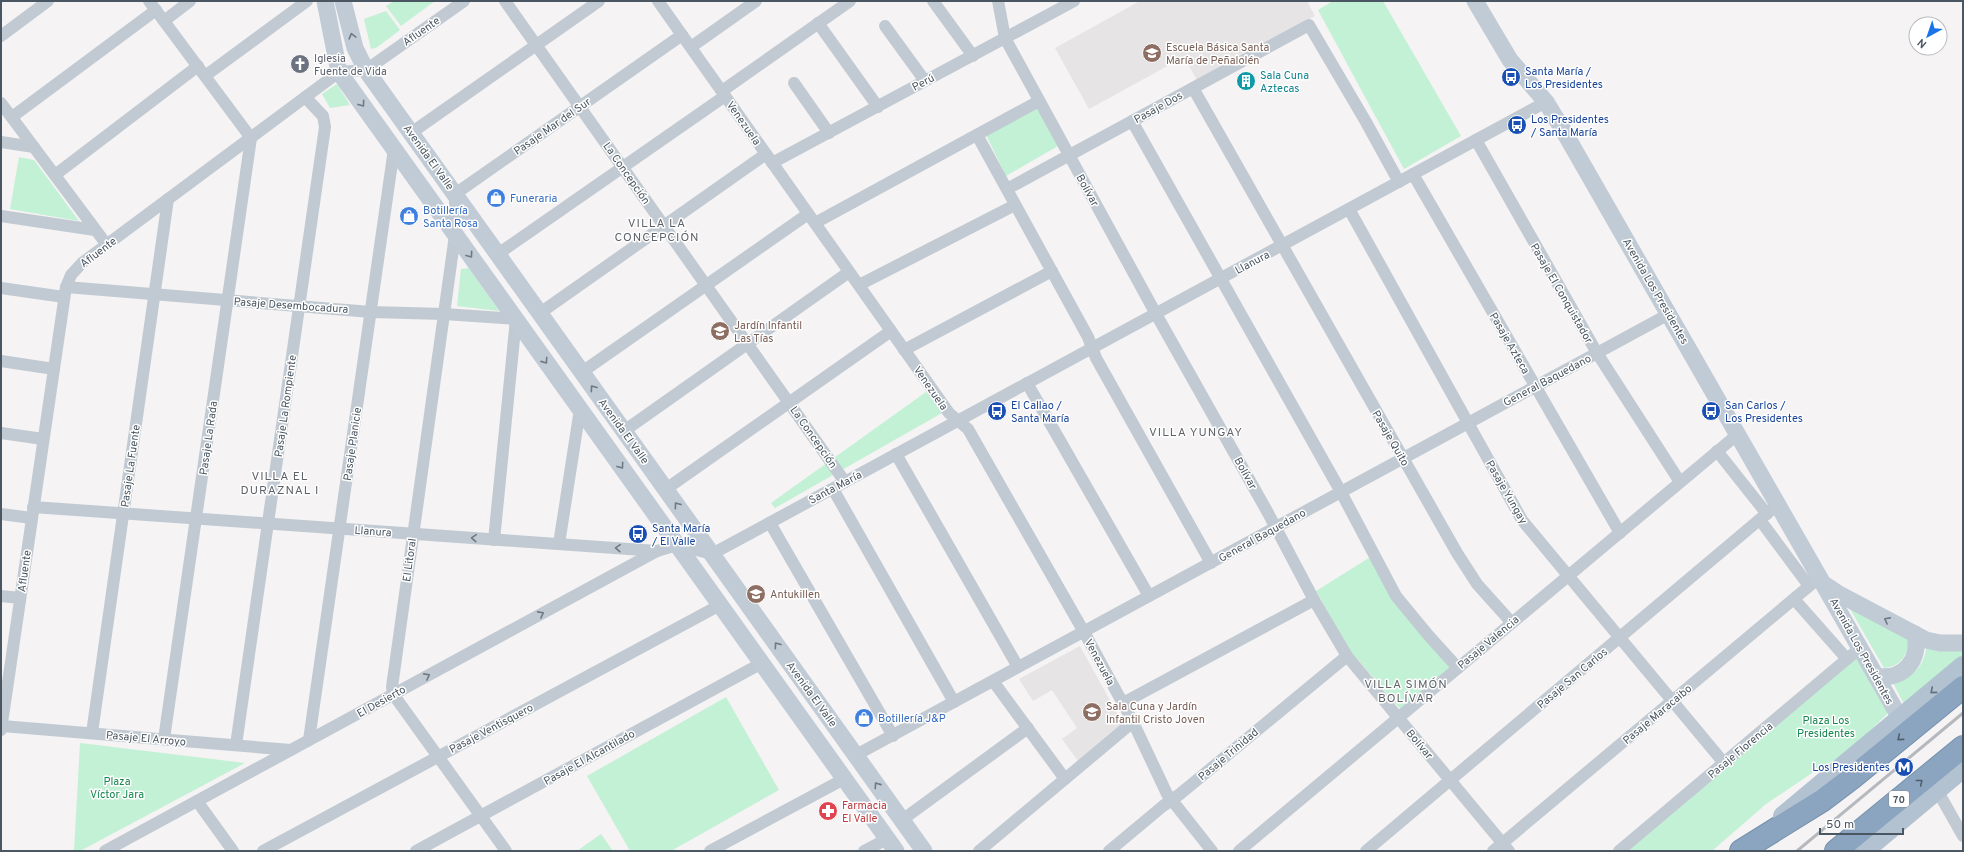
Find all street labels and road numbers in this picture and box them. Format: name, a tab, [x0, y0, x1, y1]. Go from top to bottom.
street label: Afluente	[400, 14, 443, 50]
street label: Perú	[910, 71, 937, 95]
street label: Pasaje Dos	[1132, 89, 1185, 127]
street label: Pasaje Mar del Sur	[511, 95, 594, 159]
street label: Venezuela	[723, 99, 764, 148]
street label: Avenida El Valle	[400, 122, 457, 193]
street label: La Concepción	[600, 140, 653, 207]
street label: Bolívar	[1073, 172, 1102, 210]
street label: Afluente	[78, 235, 120, 271]
street label: Avenida Los Presidentes	[1619, 236, 1691, 347]
street label: Pasaje El Conquistador	[1527, 241, 1596, 347]
street label: Llanura	[1233, 248, 1272, 278]
street label: Pasaje Desembocadura	[233, 295, 349, 317]
street label: Pasaje Azteca	[1486, 310, 1533, 377]
street label: General Baquedano	[1501, 352, 1594, 410]
street label: Pasaje La Rompiente	[272, 354, 300, 458]
street label: Venezuela	[910, 364, 951, 413]
street label: Avenida El Valle	[595, 396, 652, 467]
street label: Pasaje La Rada	[197, 400, 221, 476]
street label: La Concepción	[787, 404, 840, 471]
street label: Pasaje Planicie	[341, 406, 365, 482]
street label: Pasaje Quito	[1369, 408, 1412, 469]
street label: Pasaje La Fuente	[118, 424, 144, 508]
street label: Bolívar	[1231, 455, 1260, 493]
street label: Pasaje Yungay	[1482, 458, 1530, 527]
street label: Santa María	[806, 468, 865, 508]
street label: General Baquedano	[1216, 506, 1309, 566]
street label: Llanura	[354, 524, 392, 540]
street label: El Litoral	[400, 537, 420, 583]
street label: Afluente	[15, 549, 35, 593]
street label: Avenida Los Presidentes	[1826, 596, 1896, 707]
street label: Pasaje Valencia	[1455, 613, 1522, 673]
street label: Venezuela	[1081, 637, 1117, 688]
street label: Pasaje San Carlos	[1535, 645, 1611, 712]
street label: Avenida El Valle	[783, 659, 840, 730]
street label: Pasaje Maracaibo	[1620, 682, 1695, 748]
street label: El Desierto	[355, 683, 408, 721]
street label: Pasaje Ventisquero	[447, 701, 536, 757]
street label: Pasaje Florencia	[1705, 719, 1776, 782]
street label: Pasaje Trinidad	[1196, 726, 1262, 784]
street label: Pasaje El Alcantilado	[541, 727, 638, 789]
street label: Bolívar	[1403, 727, 1436, 763]
street label: Pasaje El Arroyo	[105, 729, 187, 749]
road number: 70	[1889, 791, 1909, 807]

